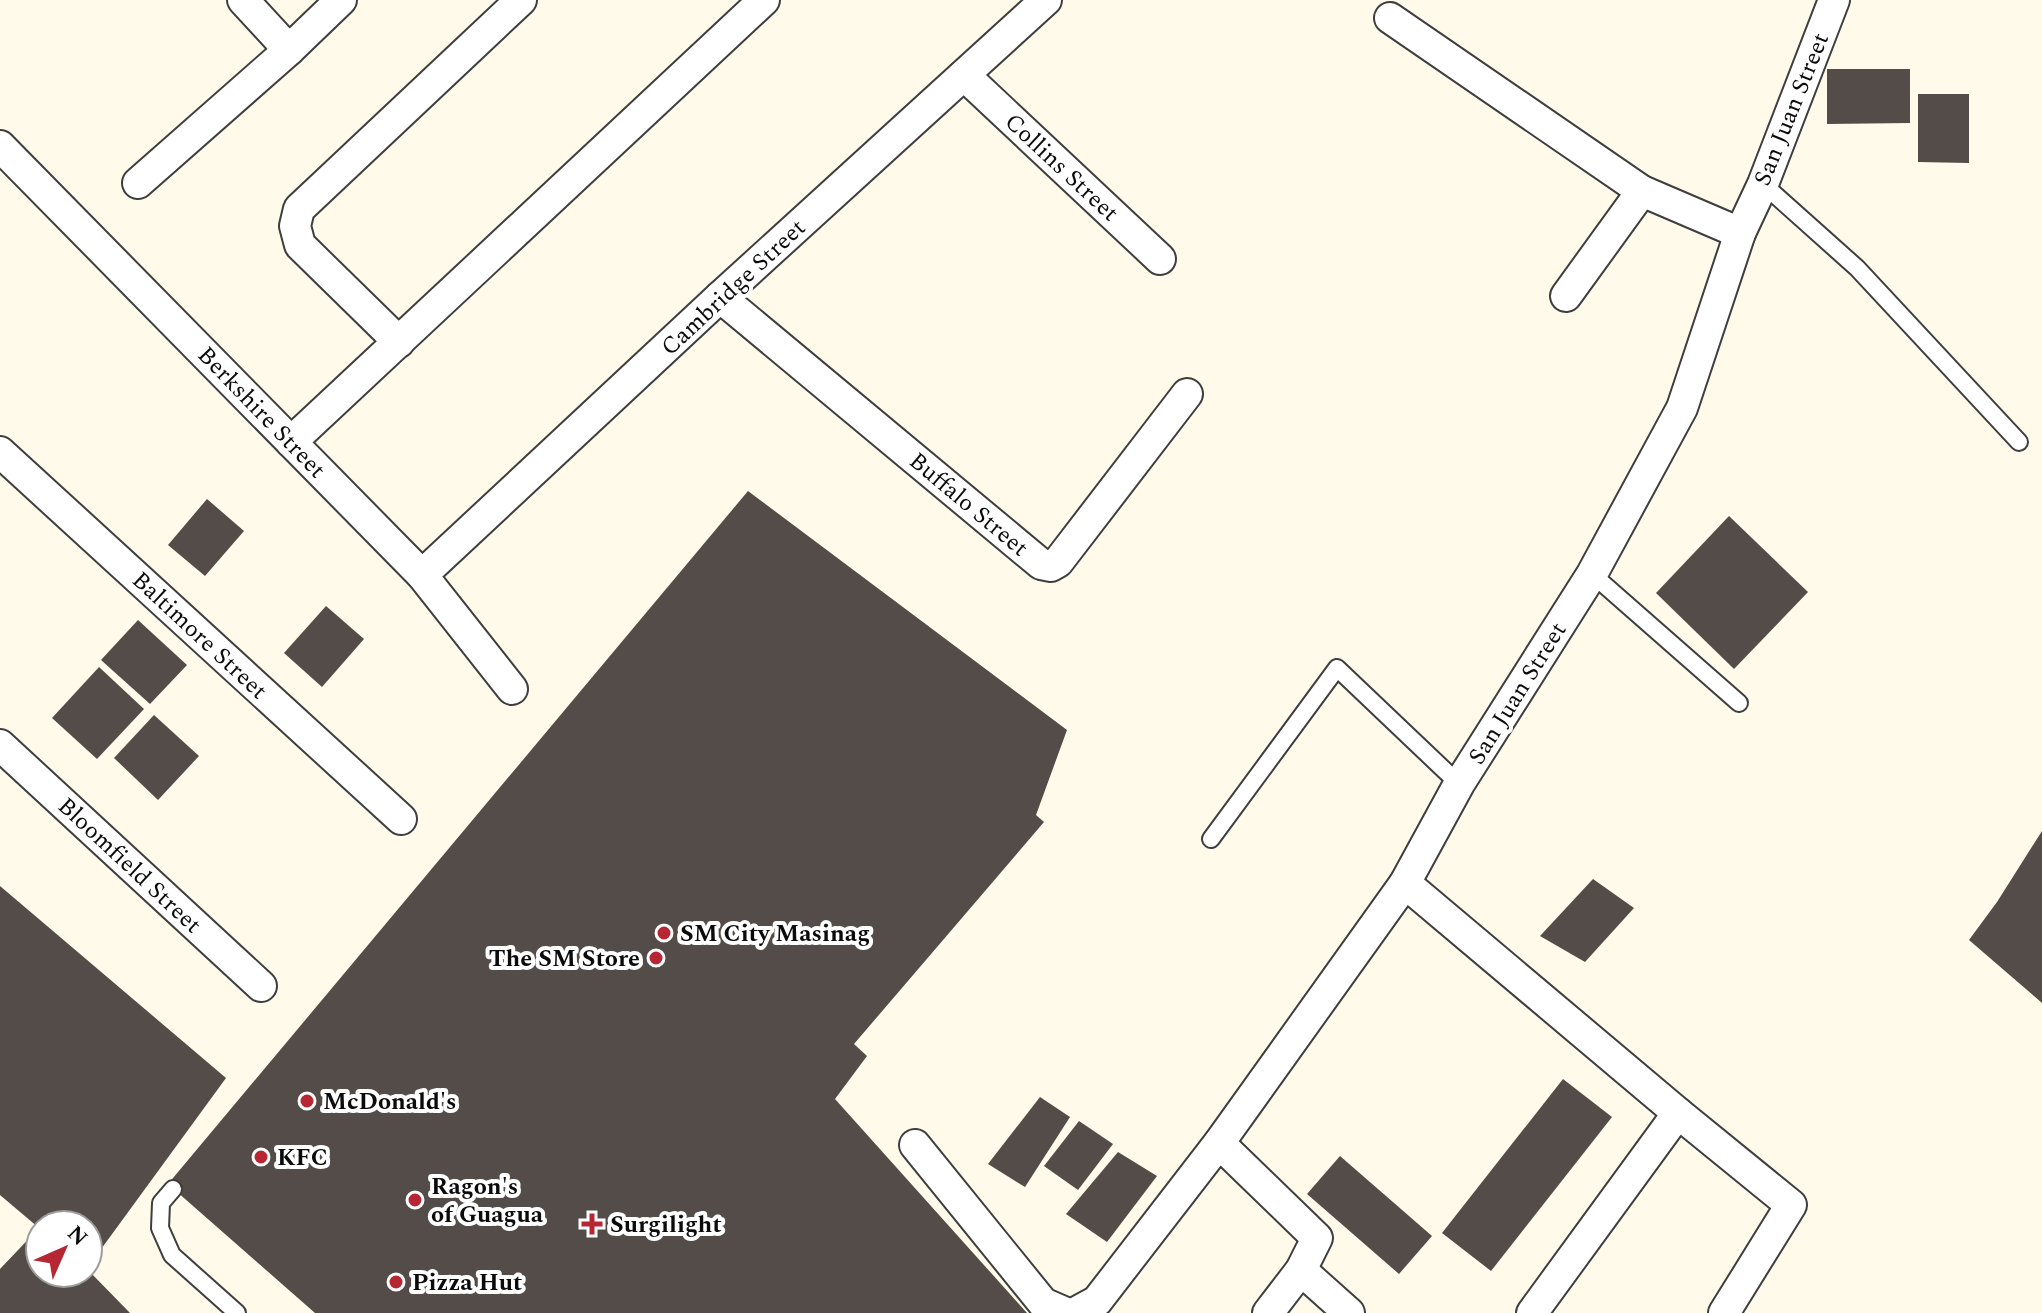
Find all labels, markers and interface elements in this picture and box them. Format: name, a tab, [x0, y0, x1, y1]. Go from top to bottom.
street label: San Juan Street	[1745, 27, 1839, 191]
street label: Collins Street	[996, 105, 1127, 230]
street label: Cambridge Street	[653, 211, 814, 365]
street label: Berkshire Street	[189, 338, 334, 487]
street label: Buffalo Street	[901, 444, 1036, 566]
street label: Baltimore Street	[123, 563, 275, 708]
street label: San Juan Street	[1460, 615, 1576, 772]
street label: Bloomfield Street	[49, 789, 210, 942]
place label: SM City Masinag	[680, 916, 870, 952]
marker: SM City Masinag	[655, 924, 673, 942]
place label: The SM Store	[489, 941, 640, 977]
marker: The SM Store	[647, 949, 665, 967]
place label: McDonald's	[323, 1084, 456, 1120]
marker: McDonald's	[298, 1092, 316, 1110]
place label: KFC	[277, 1140, 328, 1176]
marker: KFC	[252, 1148, 270, 1166]
place label: Ragon's of Guagua	[431, 1169, 544, 1233]
marker: Ragon's of Guagua	[406, 1191, 424, 1209]
place label: Surgilight	[610, 1207, 722, 1243]
north arrow	[24, 1209, 104, 1289]
marker: Surgilight	[581, 1213, 603, 1235]
text: N	[59, 1218, 95, 1254]
place label: Pizza Hut	[412, 1265, 522, 1301]
marker: Pizza Hut	[387, 1273, 405, 1291]

